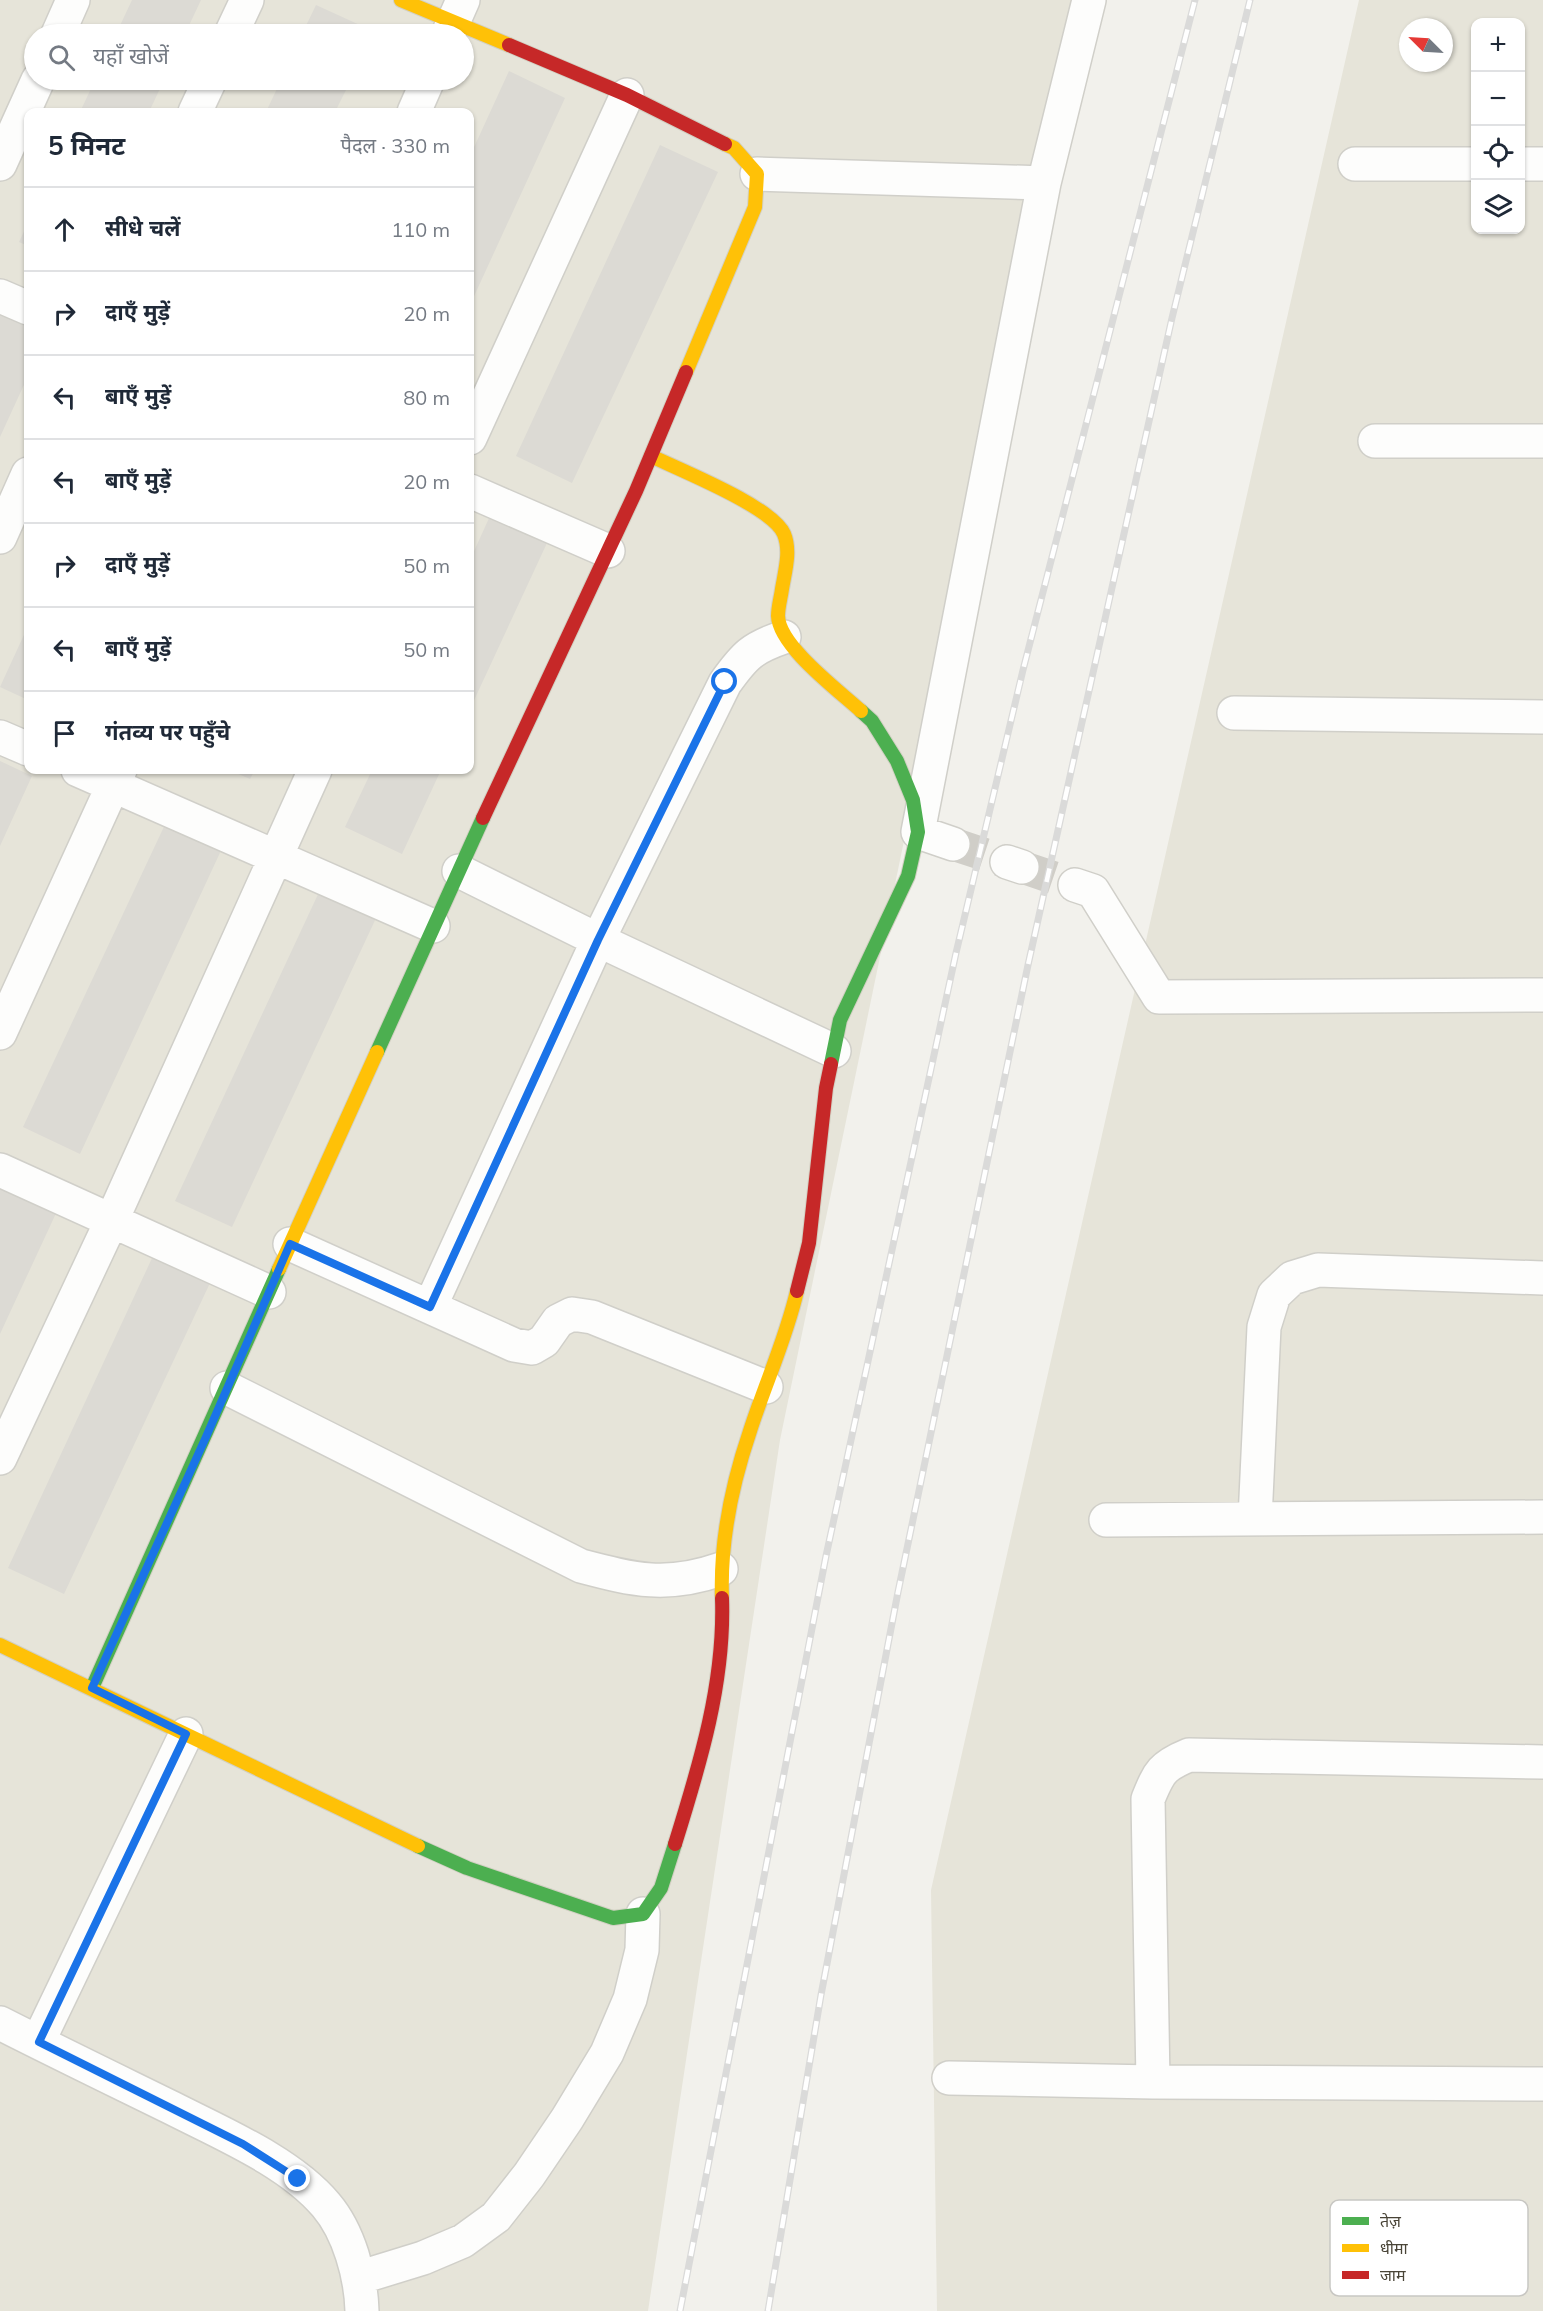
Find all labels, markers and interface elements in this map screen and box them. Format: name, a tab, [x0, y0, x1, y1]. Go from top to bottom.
north arrow	[1399, 18, 1453, 72]
map controls	[1471, 18, 1525, 234]
button: +	[1471, 18, 1525, 72]
search box	[24, 24, 474, 90]
icon: search	[45, 41, 78, 74]
text: यहाँ खोजें	[93, 42, 169, 70]
button: −	[1471, 72, 1525, 126]
button: locate	[1471, 126, 1525, 180]
text: 5 मिनट	[48, 129, 125, 162]
text: पैदल · 330 m	[341, 133, 450, 158]
button: layers	[1471, 180, 1525, 234]
icon: ahead	[48, 213, 81, 246]
text: सीधे चलें	[105, 214, 180, 242]
text: 110 m	[391, 217, 450, 242]
icon: right	[48, 297, 81, 330]
text: दाएँ मुड़ें	[105, 298, 170, 326]
text: 20 m	[403, 301, 450, 326]
icon: left	[48, 381, 81, 414]
text: बाएँ मुड़ें	[105, 382, 171, 410]
text: 80 m	[403, 385, 450, 410]
icon: left	[48, 465, 81, 498]
text: बाएँ मुड़ें	[105, 466, 171, 494]
text: 20 m	[403, 469, 450, 494]
icon: right	[48, 549, 81, 582]
text: दाएँ मुड़ें	[105, 550, 170, 578]
text: 50 m	[403, 553, 450, 578]
icon: left	[48, 633, 81, 666]
text: बाएँ मुड़ें	[105, 634, 171, 662]
text: 50 m	[403, 637, 450, 662]
route start	[711, 668, 737, 694]
icon: arrive	[48, 717, 81, 750]
text: गंतव्य पर पहुँचे	[105, 718, 230, 746]
route end	[284, 2165, 310, 2191]
legend	[1330, 2200, 1528, 2296]
text: तेज़	[1380, 2211, 1402, 2231]
text: धीमा	[1380, 2238, 1409, 2258]
text: जाम	[1380, 2265, 1406, 2285]

